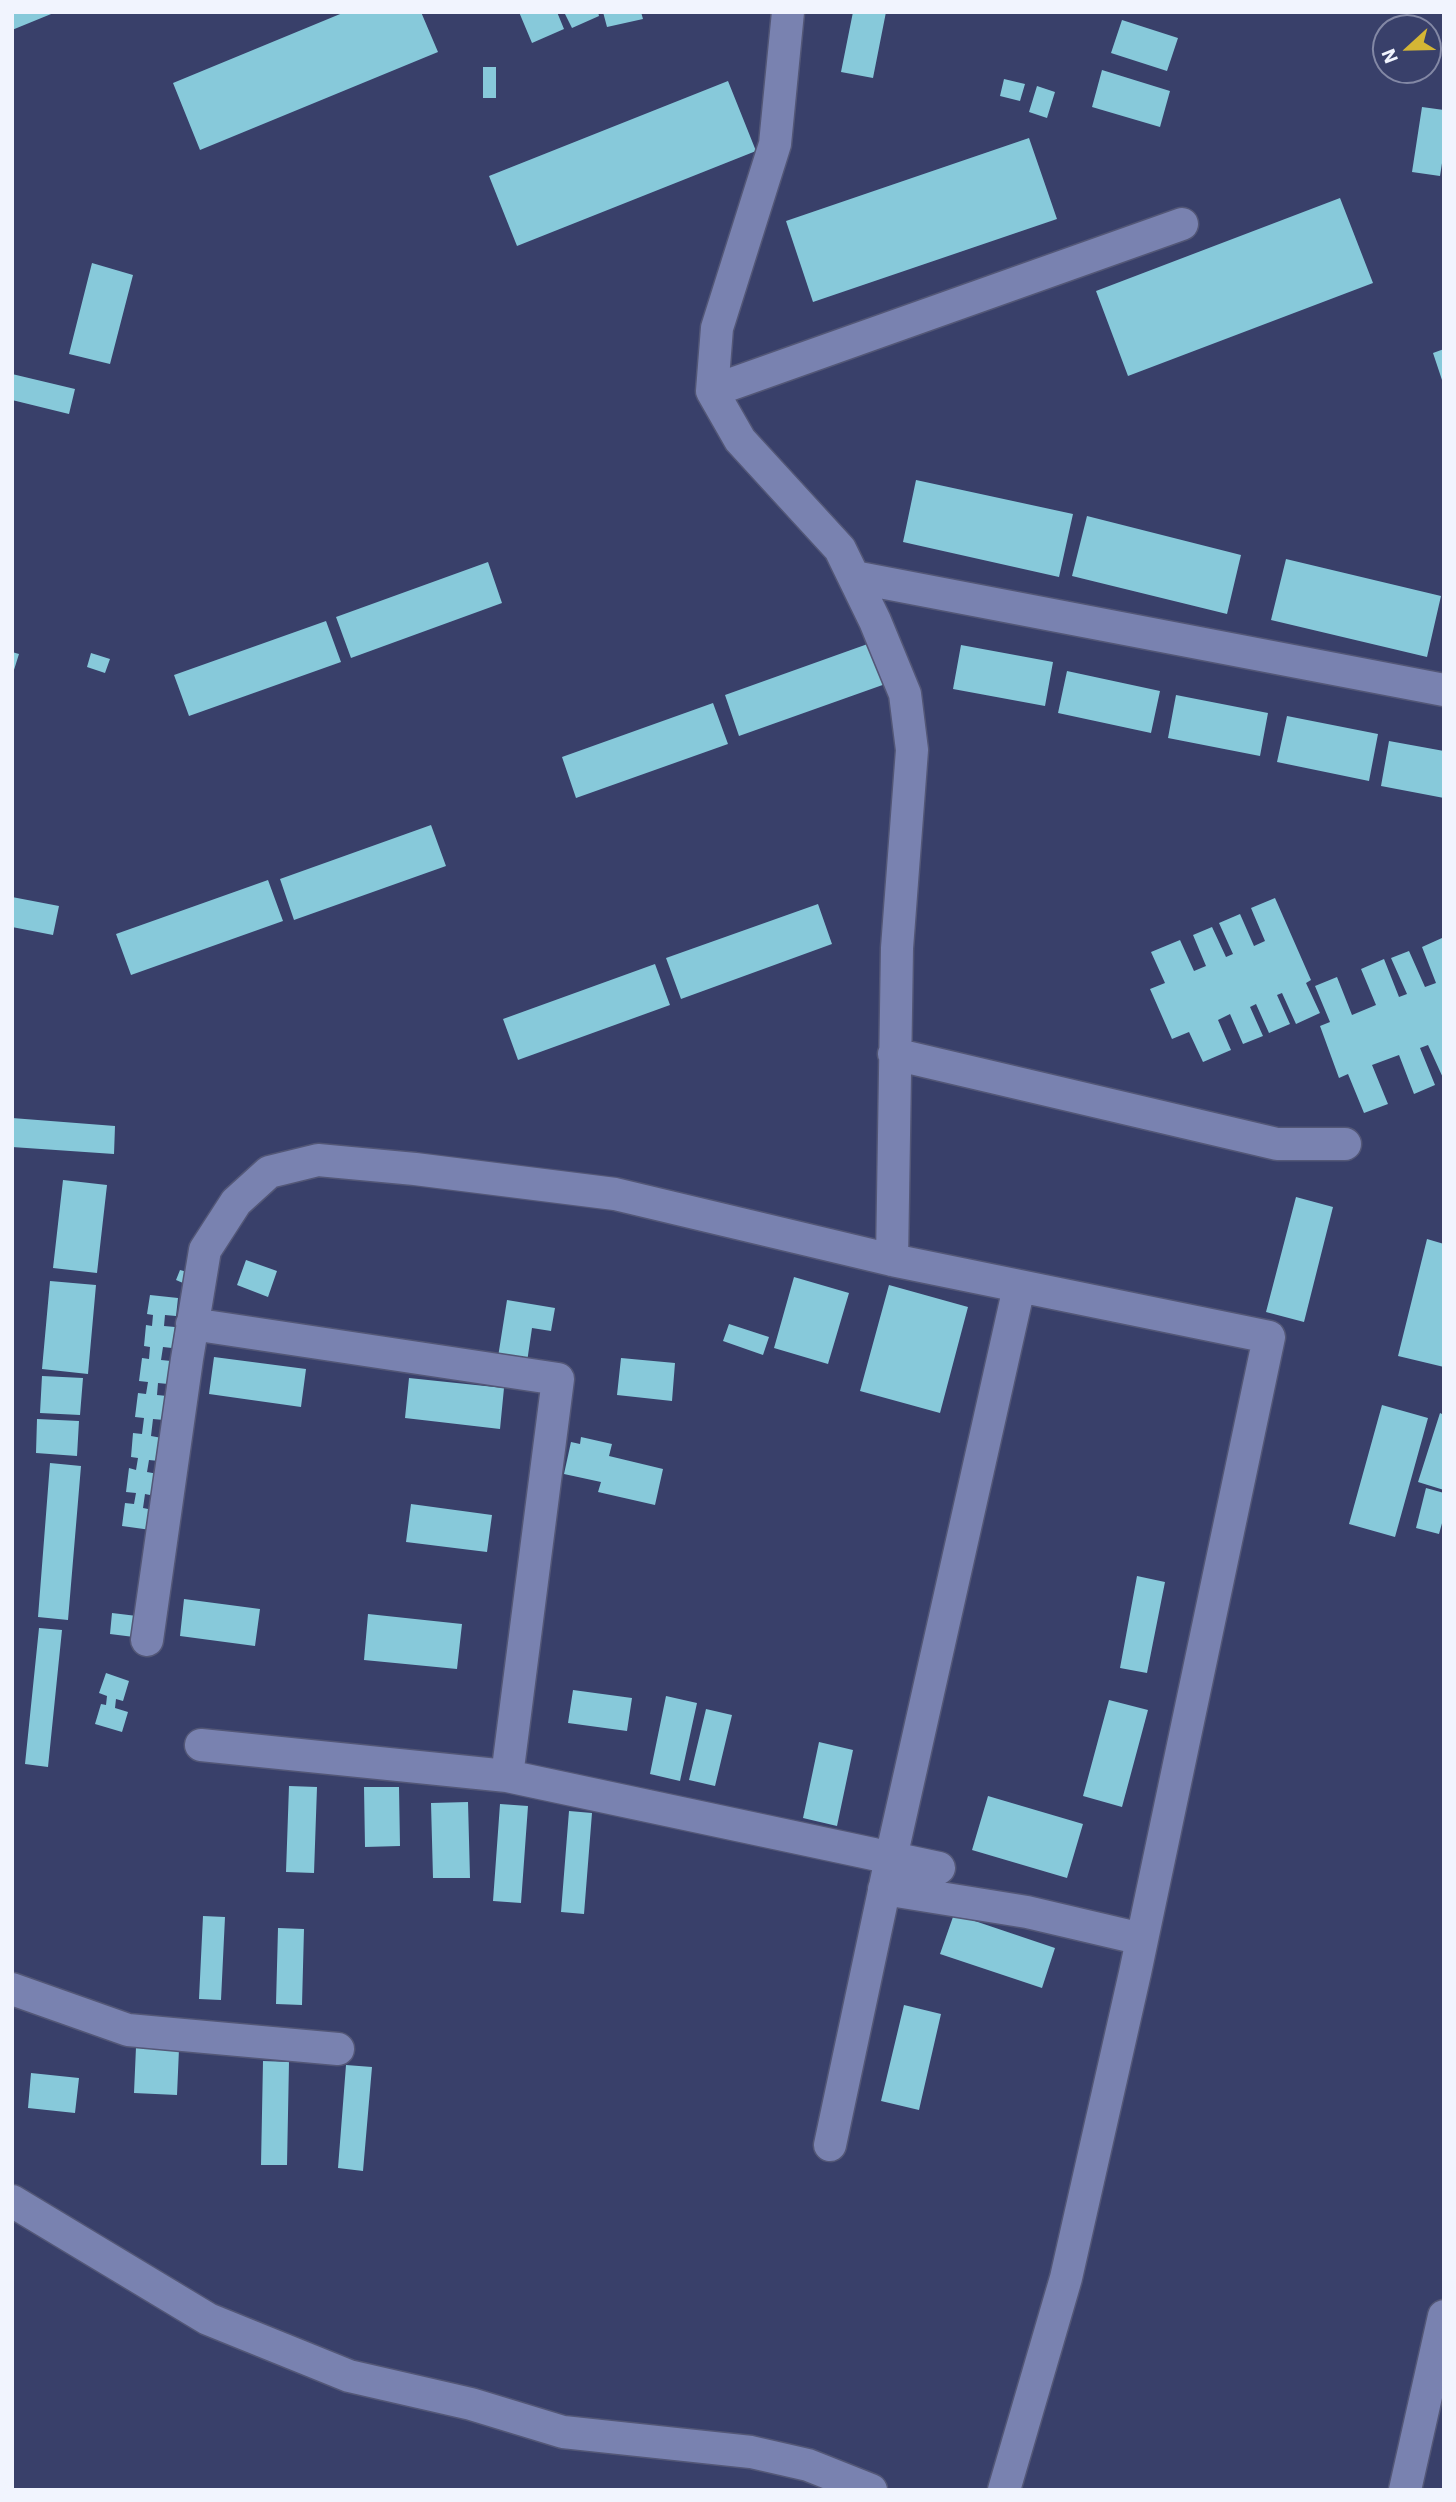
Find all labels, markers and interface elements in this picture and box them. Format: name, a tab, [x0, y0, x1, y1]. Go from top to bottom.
north arrow	[1372, 14, 1442, 84]
text: N	[1376, 45, 1403, 67]

